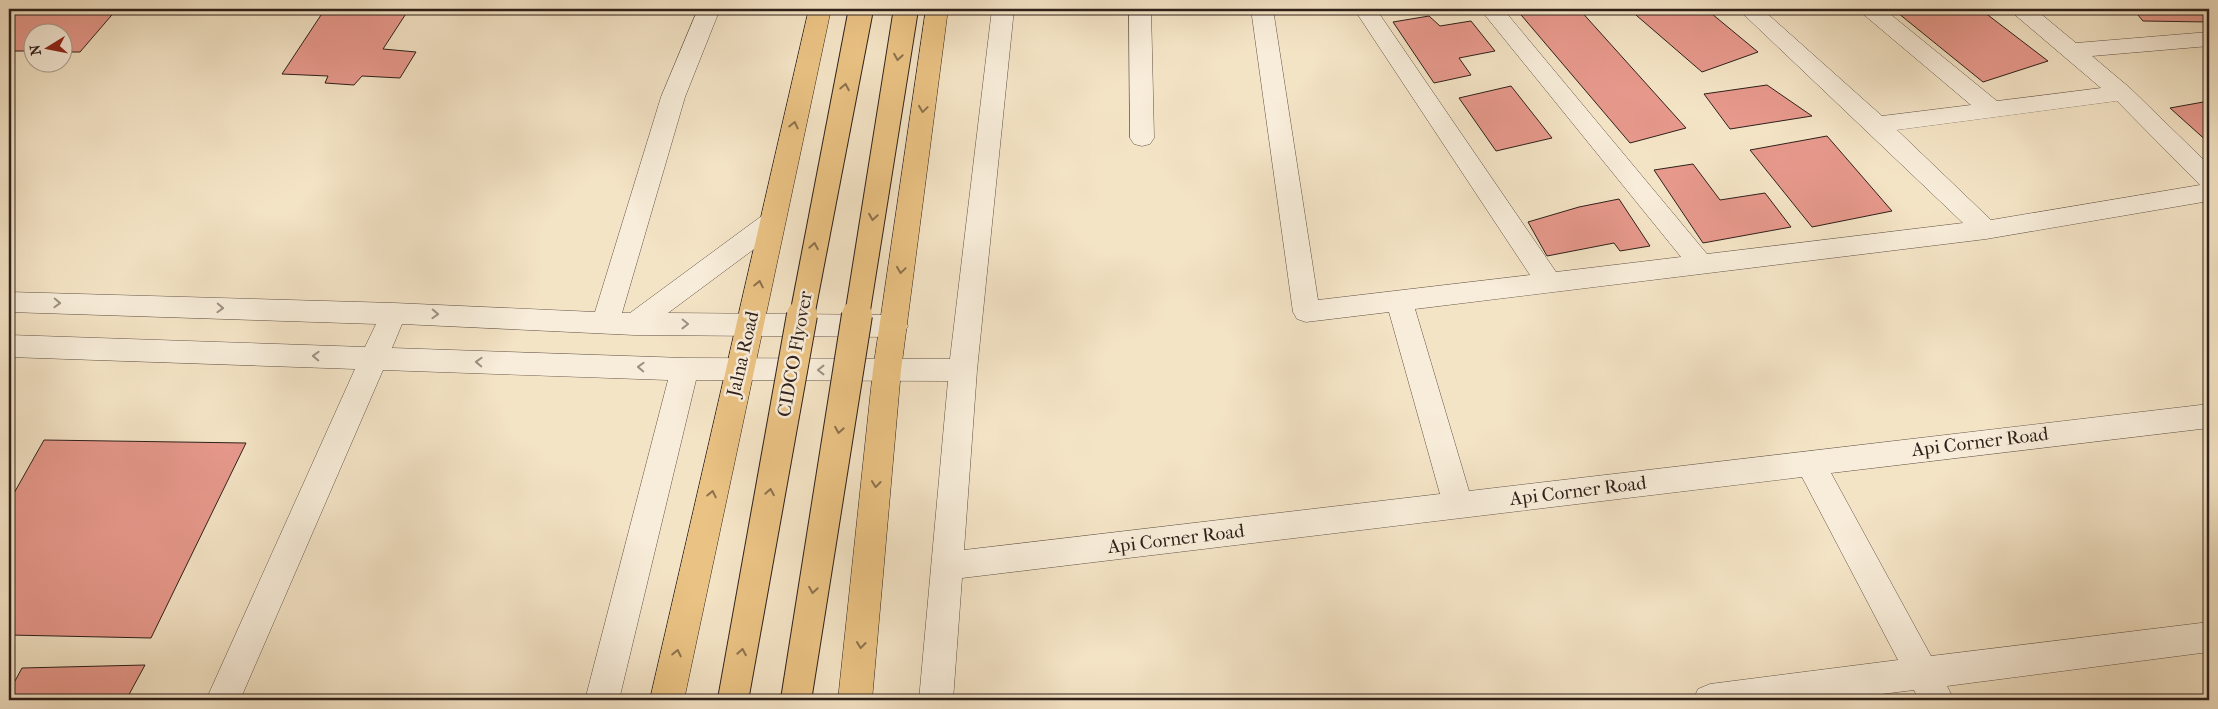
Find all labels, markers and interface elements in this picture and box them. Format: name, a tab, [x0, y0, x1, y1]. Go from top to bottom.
north arrow	[22, 22, 72, 72]
text: N	[26, 43, 45, 57]
one-way arrow	[894, 53, 904, 61]
one-way arrow	[839, 82, 850, 91]
one-way arrow	[918, 105, 929, 113]
one-way arrow	[788, 121, 799, 130]
one-way arrow	[868, 213, 878, 222]
one-way arrow	[808, 242, 818, 250]
one-way arrow	[896, 266, 907, 274]
one-way arrow	[753, 280, 764, 288]
street label: CIDCO Flyover	[773, 288, 817, 419]
one-way arrow	[54, 298, 62, 309]
one-way arrow	[216, 303, 224, 313]
one-way arrow	[431, 309, 439, 320]
street label: Jalna Road	[722, 309, 764, 401]
one-way arrow	[681, 319, 689, 330]
one-way arrow	[312, 351, 320, 362]
one-way arrow	[475, 357, 482, 367]
one-way arrow	[637, 362, 645, 373]
one-way arrow	[817, 365, 824, 375]
street label: Api Corner Road	[1909, 423, 2050, 461]
one-way arrow	[834, 426, 845, 434]
street label: Api Corner Road	[1507, 472, 1648, 510]
one-way arrow	[871, 480, 882, 488]
one-way arrow	[765, 488, 775, 497]
one-way arrow	[706, 489, 717, 498]
street label: Api Corner Road	[1105, 520, 1246, 558]
one-way arrow	[809, 586, 819, 595]
one-way arrow	[855, 642, 866, 650]
one-way arrow	[672, 648, 682, 657]
one-way arrow	[736, 648, 746, 657]

